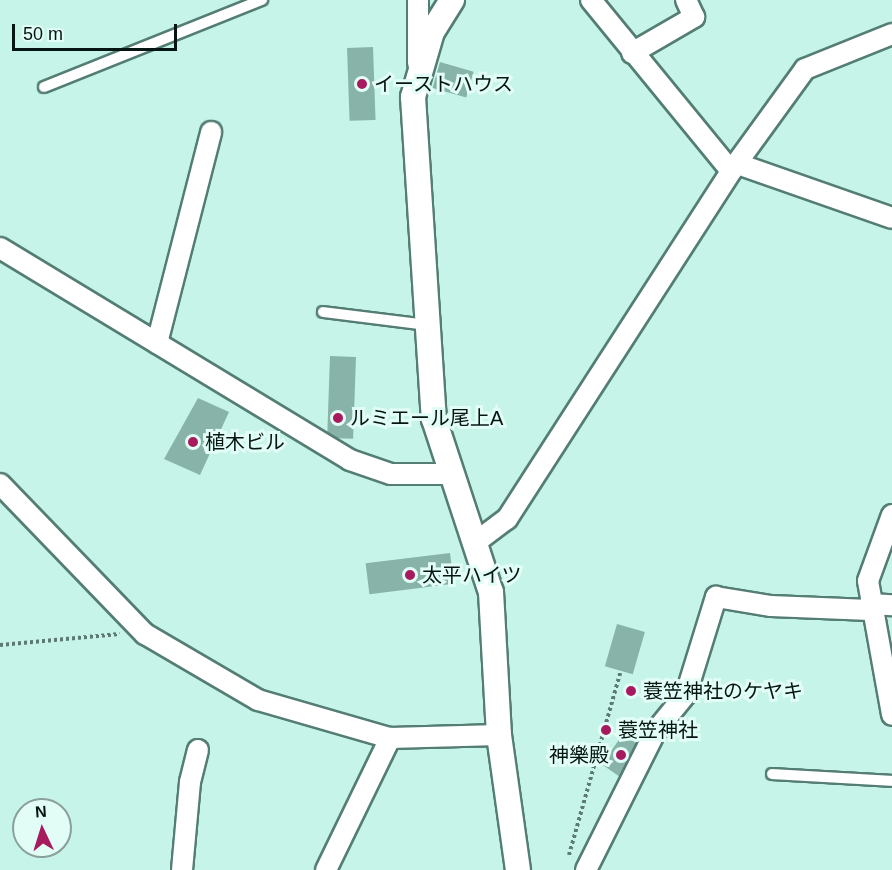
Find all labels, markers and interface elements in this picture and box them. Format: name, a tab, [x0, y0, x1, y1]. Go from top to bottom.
scale bar	[15, 12, 180, 50]
text: 50 m	[23, 24, 63, 44]
place label: イーストハウス	[374, 72, 514, 96]
marker: イーストハウス	[355, 77, 369, 91]
place label: ルミエール尾上A	[350, 406, 503, 430]
marker: ルミエール尾上A	[331, 411, 345, 425]
place label: 植木ビル	[205, 430, 285, 454]
marker: 植木ビル	[186, 435, 200, 449]
place label: 太平ハイツ	[422, 563, 522, 587]
marker: 太平ハイツ	[403, 568, 417, 582]
place label: 蓑笠神社のケヤキ	[643, 679, 803, 703]
marker: 蓑笠神社のケヤキ	[624, 684, 638, 698]
place label: 蓑笠神社	[618, 718, 698, 742]
marker: 蓑笠神社	[599, 723, 613, 737]
place label: 神樂殿	[549, 743, 609, 767]
marker: 神樂殿	[614, 748, 628, 762]
north arrow	[12, 798, 72, 858]
text: N	[34, 803, 47, 820]

